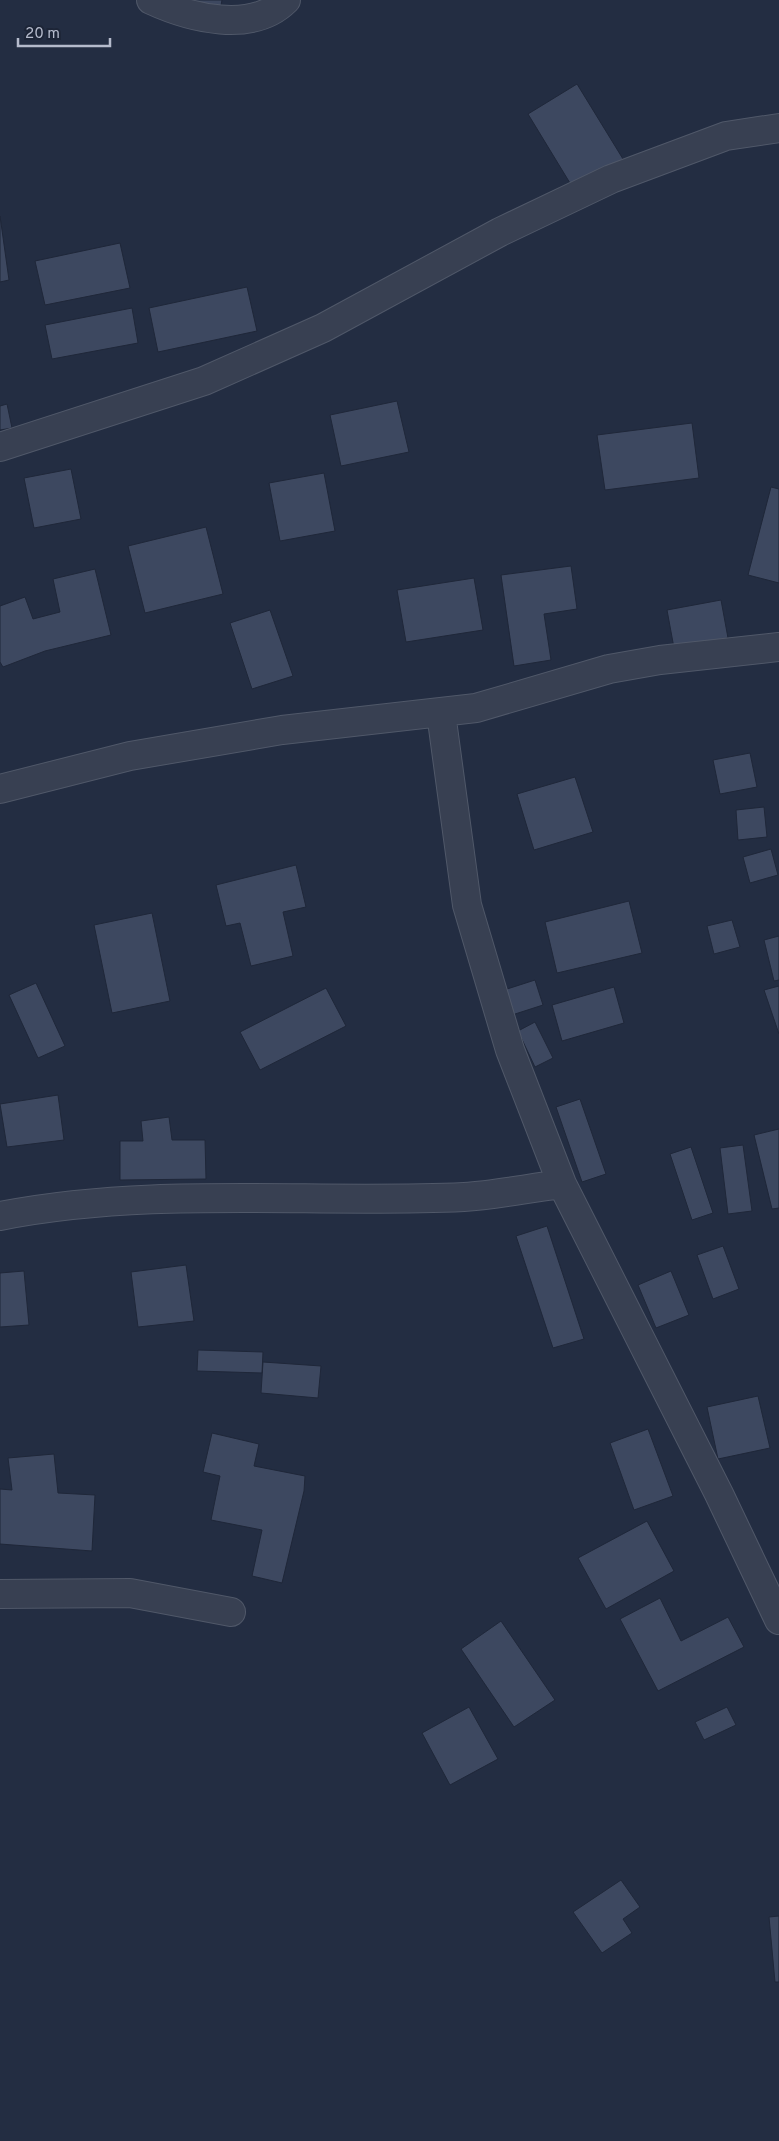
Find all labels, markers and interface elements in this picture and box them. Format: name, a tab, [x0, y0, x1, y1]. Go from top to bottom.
scale bar	[18, 15, 110, 47]
text: 20 m	[25, 25, 60, 44]

